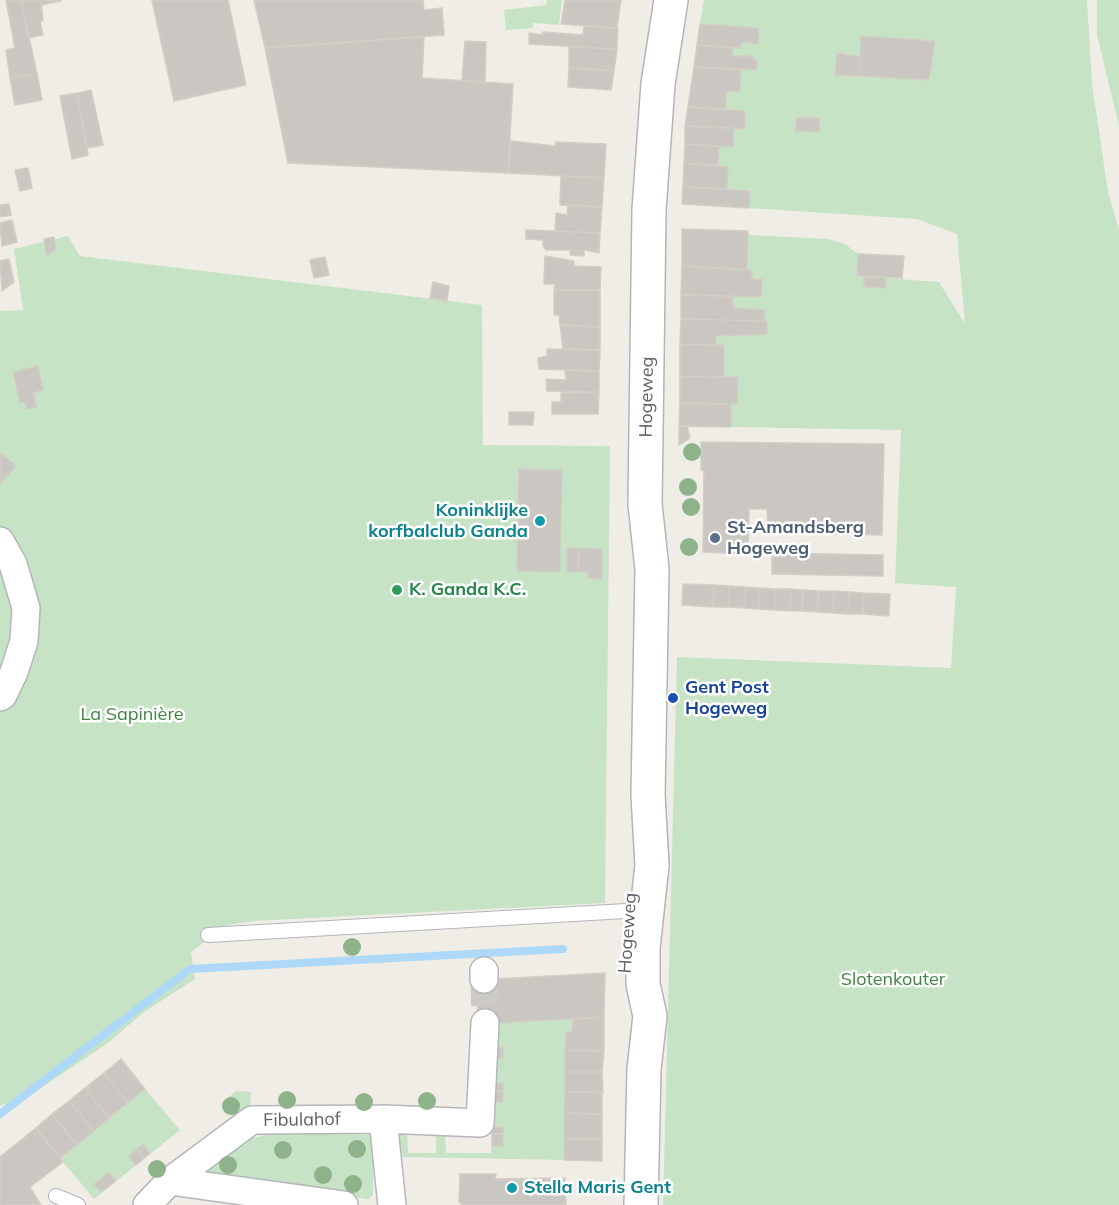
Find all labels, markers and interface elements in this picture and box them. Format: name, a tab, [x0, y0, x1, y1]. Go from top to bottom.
street label: Hogeweg	[635, 356, 659, 438]
place label: Koninklijke korfbalclub Ganda	[368, 500, 528, 542]
marker: Koninklijke korfbalclub Ganda	[533, 514, 547, 528]
place label: St-Amandsberg Hogeweg	[727, 517, 864, 560]
marker: St-Amandsberg Hogeweg	[708, 531, 722, 545]
place label: K. Ganda K.C.	[409, 579, 526, 601]
marker: K. Ganda K.C.	[390, 583, 404, 597]
place label: Gent Post Hogeweg	[685, 677, 769, 720]
marker: Gent Post Hogeweg	[666, 691, 680, 705]
park label: La Sapinière	[80, 704, 184, 726]
street label: Hogeweg	[614, 892, 642, 974]
park label: Slotenkouter	[841, 969, 945, 991]
street label: Fibulahof	[263, 1109, 341, 1131]
place label: Stella Maris Gent	[524, 1177, 671, 1199]
marker: Stella Maris Gent	[505, 1181, 519, 1195]

